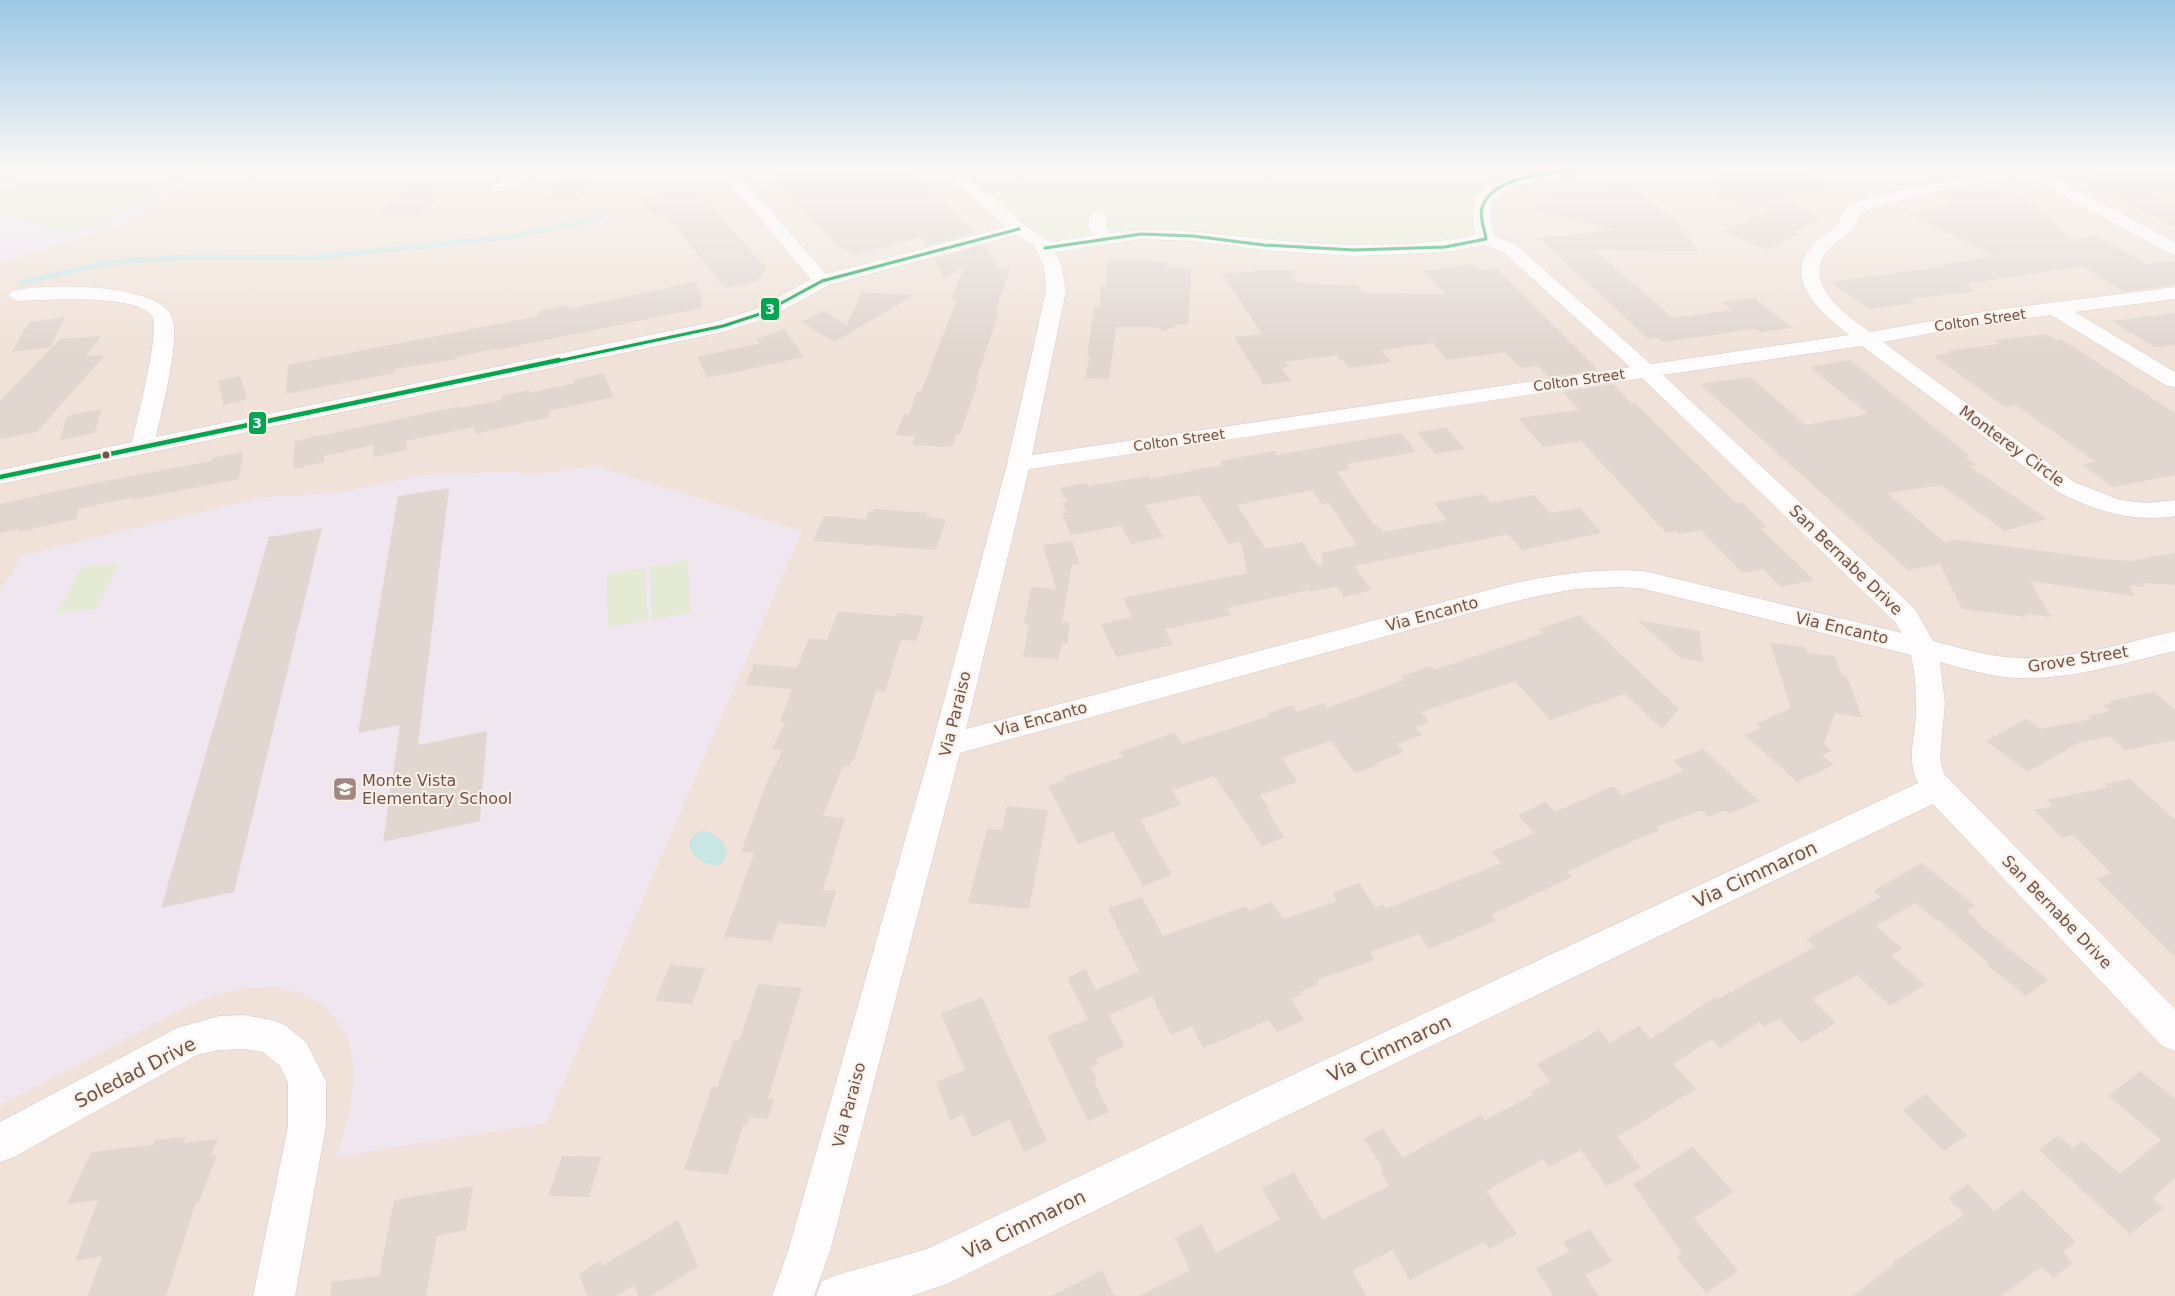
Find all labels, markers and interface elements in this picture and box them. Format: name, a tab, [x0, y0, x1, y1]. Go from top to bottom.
line badge: 3	[760, 297, 780, 321]
text: 3	[765, 301, 775, 317]
street label: Colton Street	[1933, 306, 2027, 334]
street label: Colton Street	[1532, 366, 1626, 394]
street label: Monterey Circle	[1956, 401, 2068, 491]
line badge: 3	[248, 411, 267, 435]
text: 3	[252, 415, 262, 431]
street label: Colton Street	[1132, 426, 1226, 454]
unlabelled marker	[101, 450, 111, 460]
street label: San Bernabe Drive	[1785, 501, 1907, 619]
street label: Via Encanto	[1384, 593, 1480, 635]
street label: Via Encanto	[1794, 608, 1890, 648]
street label: Grove Street	[2026, 642, 2130, 676]
street label: Via Paraiso	[935, 669, 975, 759]
street label: Via Encanto	[993, 698, 1089, 740]
place label: Monte Vista Elementary School	[362, 771, 512, 808]
school or university icon: Monte Vista Elementary School	[332, 776, 358, 802]
street label: Via Cimmaron	[1690, 836, 1820, 912]
street label: San Bernabe Drive	[1998, 851, 2116, 973]
street label: Via Cimmaron	[1324, 1010, 1454, 1086]
street label: Soledad Drive	[71, 1032, 199, 1112]
street label: Via Paraiso	[828, 1060, 870, 1150]
street label: Via Cimmaron	[959, 1185, 1089, 1263]

